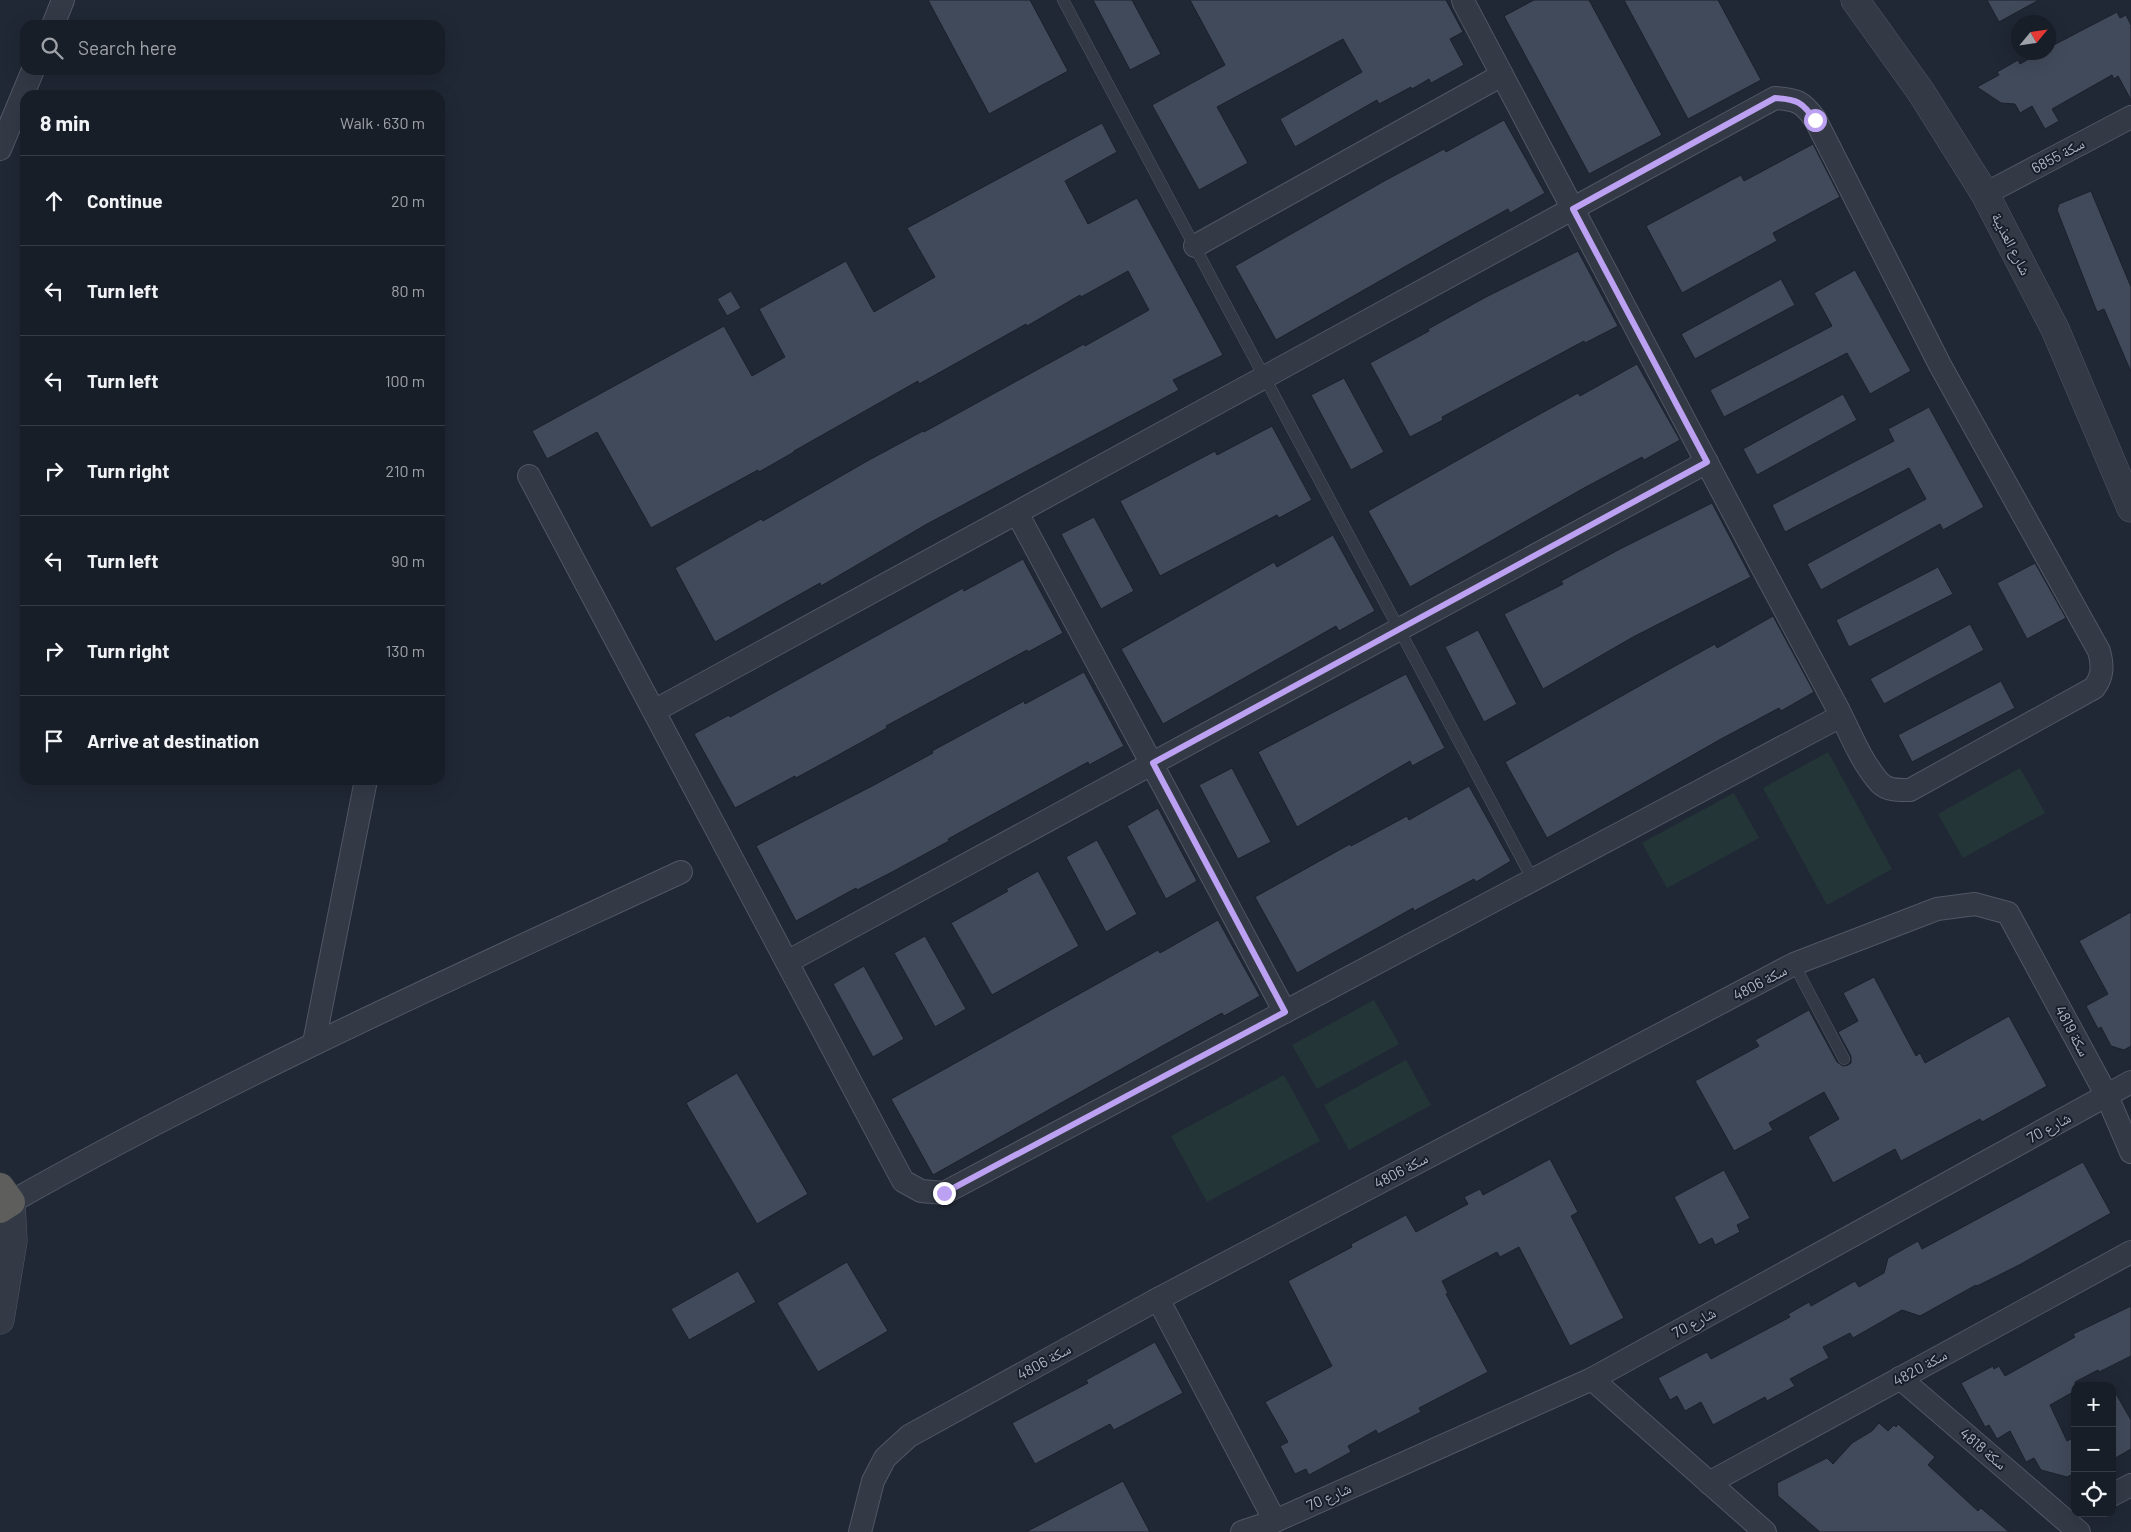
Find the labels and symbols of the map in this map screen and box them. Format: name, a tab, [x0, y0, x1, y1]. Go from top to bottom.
north arrow	[2011, 15, 2056, 60]
route start	[1804, 109, 1827, 132]
street label: سكة 6855	[2028, 134, 2087, 177]
street label: شارع العذيبة	[1987, 209, 2035, 279]
street label: سكة 4806	[1729, 960, 1790, 1004]
street label: سكة 4819	[2052, 1002, 2094, 1059]
street label: شارع 70	[2024, 1108, 2075, 1148]
street label: سكة 4806	[1370, 1148, 1431, 1192]
route end	[933, 1182, 956, 1205]
street label: شارع 70	[1669, 1303, 1720, 1343]
street label: سكة 4806	[1013, 1339, 1074, 1383]
street label: سكة 4820	[1889, 1345, 1950, 1389]
street label: سكة 4818	[1957, 1424, 2011, 1473]
street label: شارع 70	[1303, 1478, 1355, 1516]

